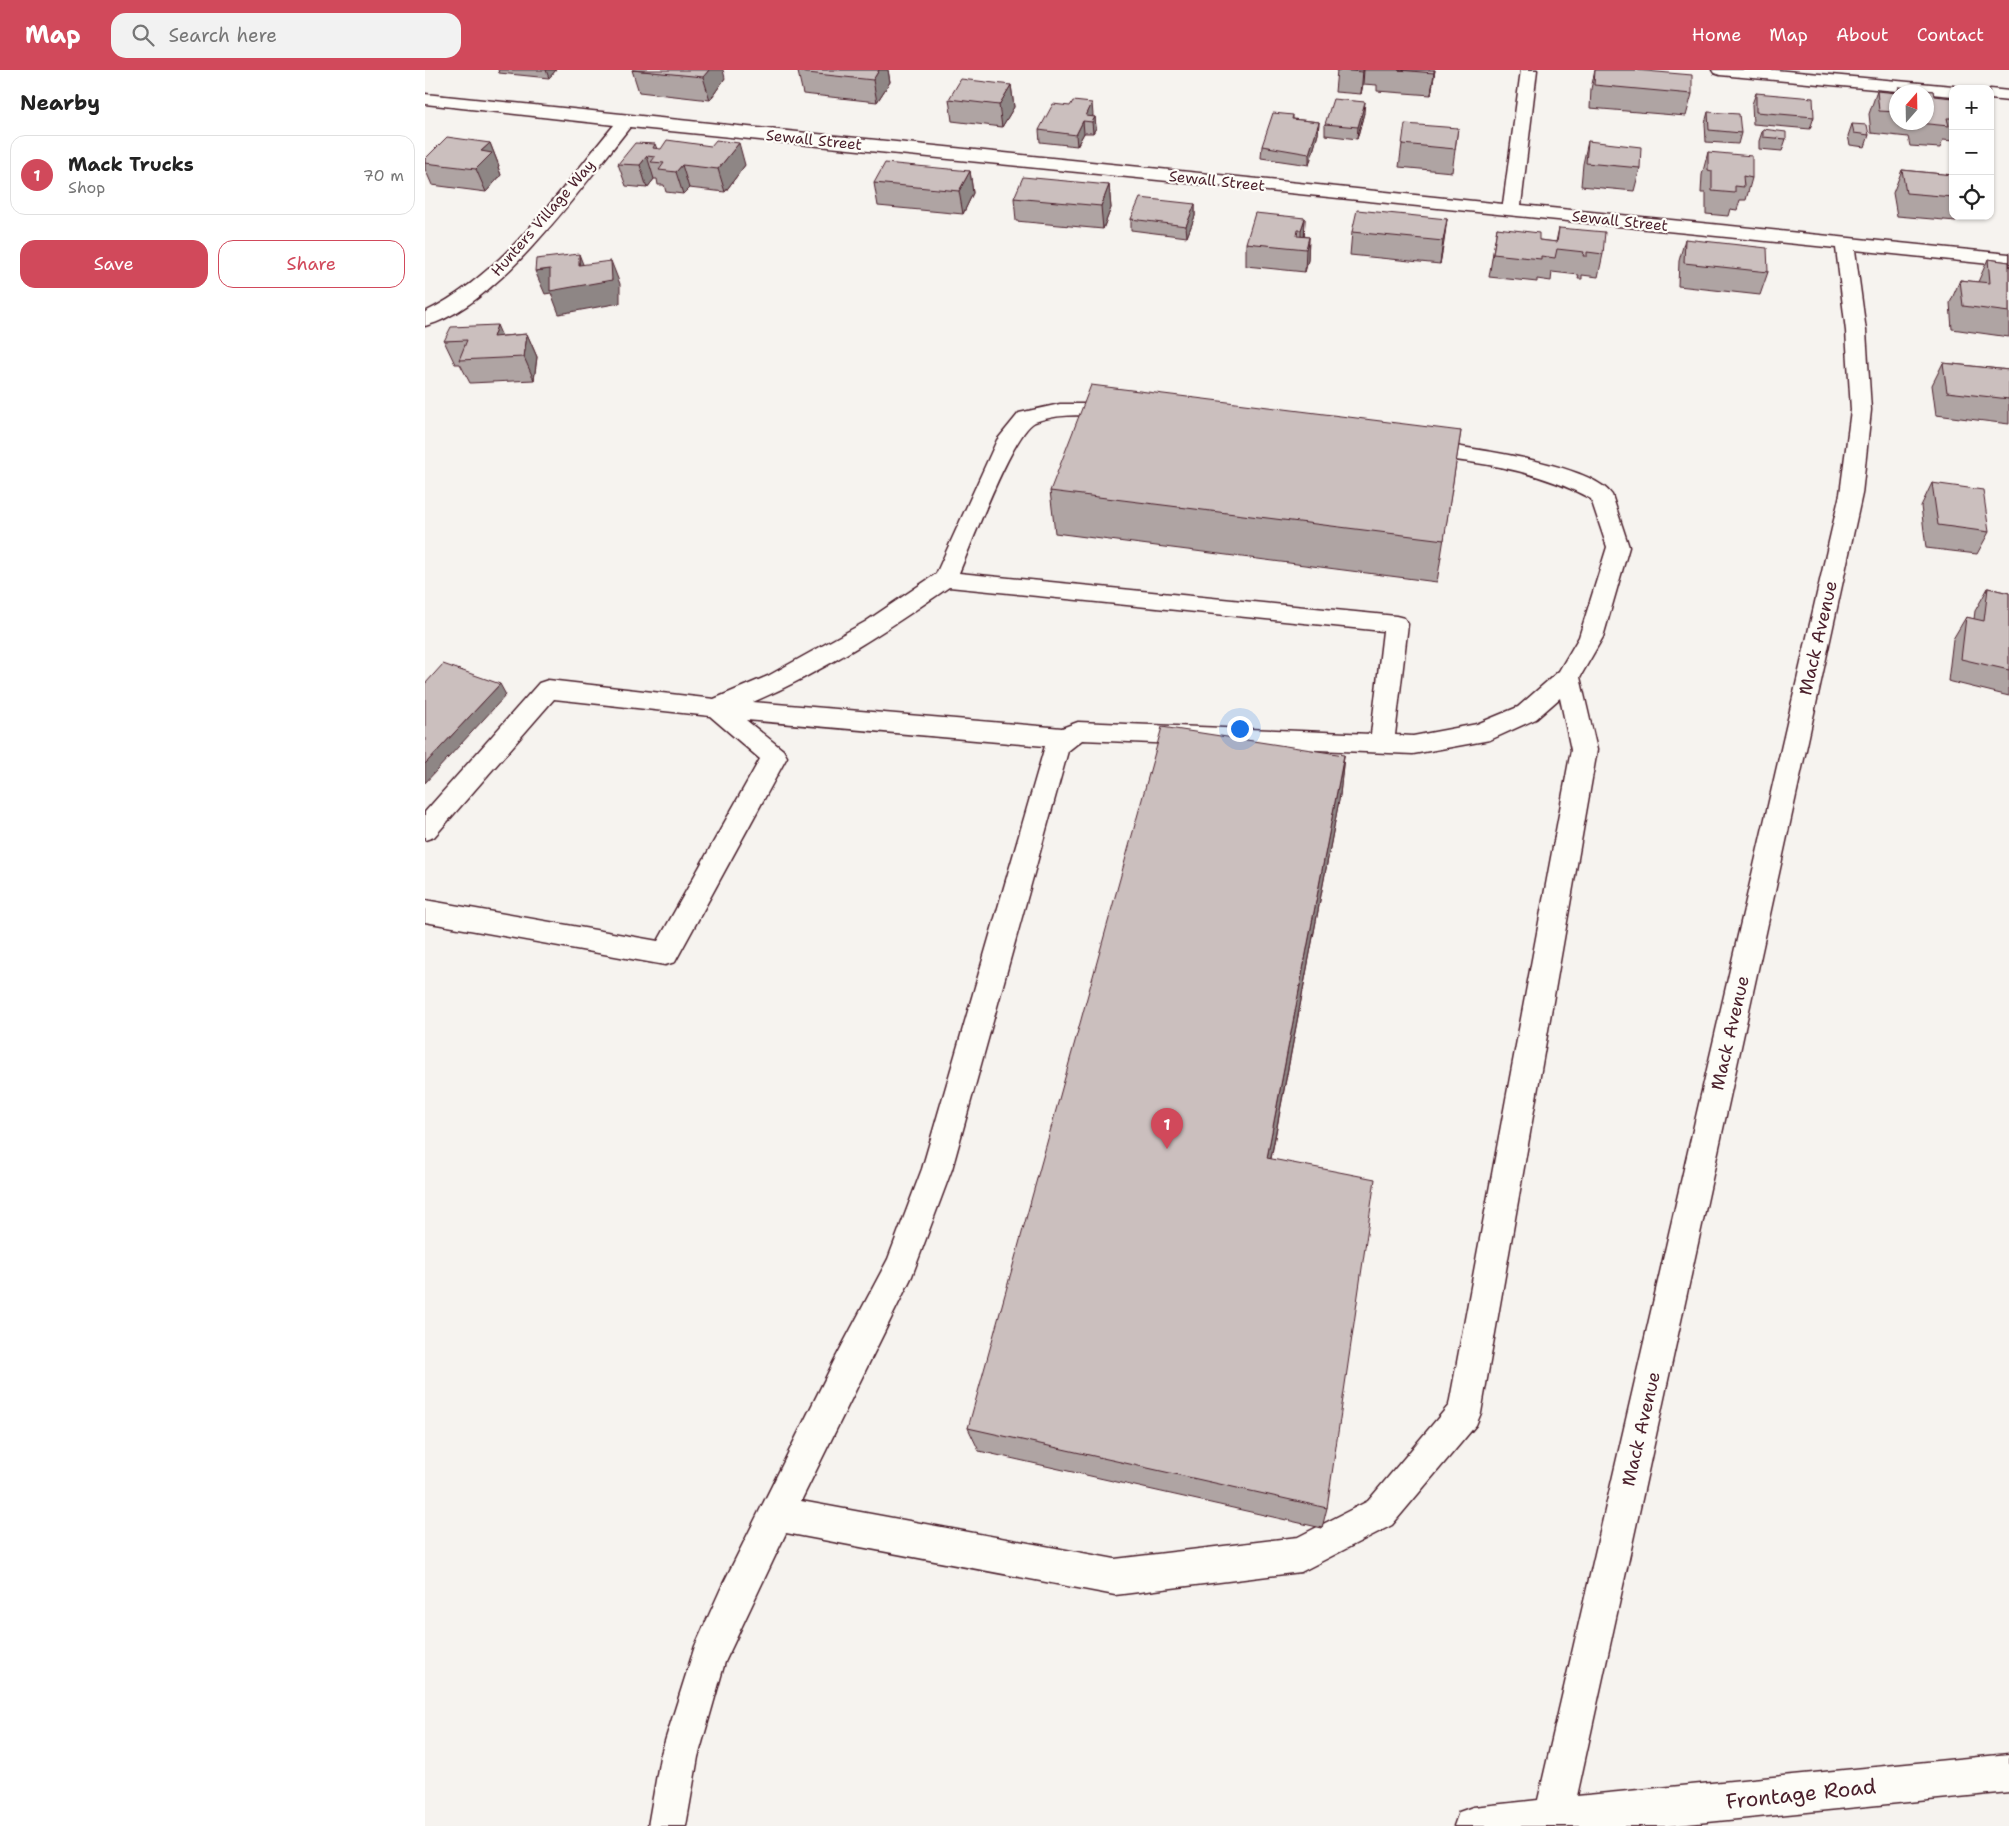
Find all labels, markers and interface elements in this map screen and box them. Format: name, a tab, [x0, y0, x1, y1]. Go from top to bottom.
search box	[111, 13, 461, 58]
text: Map	[25, 19, 81, 51]
icon: search	[129, 21, 157, 49]
text: Search here	[169, 23, 277, 48]
text: Home	[1692, 23, 1741, 47]
text: Map	[1769, 23, 1808, 47]
text: About	[1836, 23, 1889, 47]
text: Contact	[1917, 23, 1984, 47]
north arrow	[1889, 85, 1934, 130]
map controls	[1949, 85, 1994, 220]
button: +	[1949, 85, 1994, 130]
text: Nearby	[20, 89, 100, 117]
street label: Sewall Street	[765, 125, 863, 155]
button: −	[1949, 130, 1994, 175]
text: Mack Trucks	[68, 152, 194, 177]
street label: Hunters Village Way	[487, 155, 599, 281]
text: 1	[33, 165, 41, 186]
text: 70 m	[363, 165, 404, 186]
street label: Sewall Street	[1168, 166, 1266, 196]
button: locate	[1949, 175, 1994, 220]
text: Shop	[68, 177, 105, 198]
street label: Sewall Street	[1571, 206, 1669, 236]
button: Save	[20, 240, 208, 288]
button: Share	[218, 240, 405, 288]
street label: Mack Avenue	[1793, 578, 1843, 698]
your location	[1227, 716, 1253, 742]
street label: Mack Avenue	[1705, 973, 1755, 1093]
pin: 1	[1151, 1108, 1183, 1149]
street label: Mack Avenue	[1616, 1369, 1666, 1489]
street label: Frontage Road	[1724, 1772, 1878, 1816]

